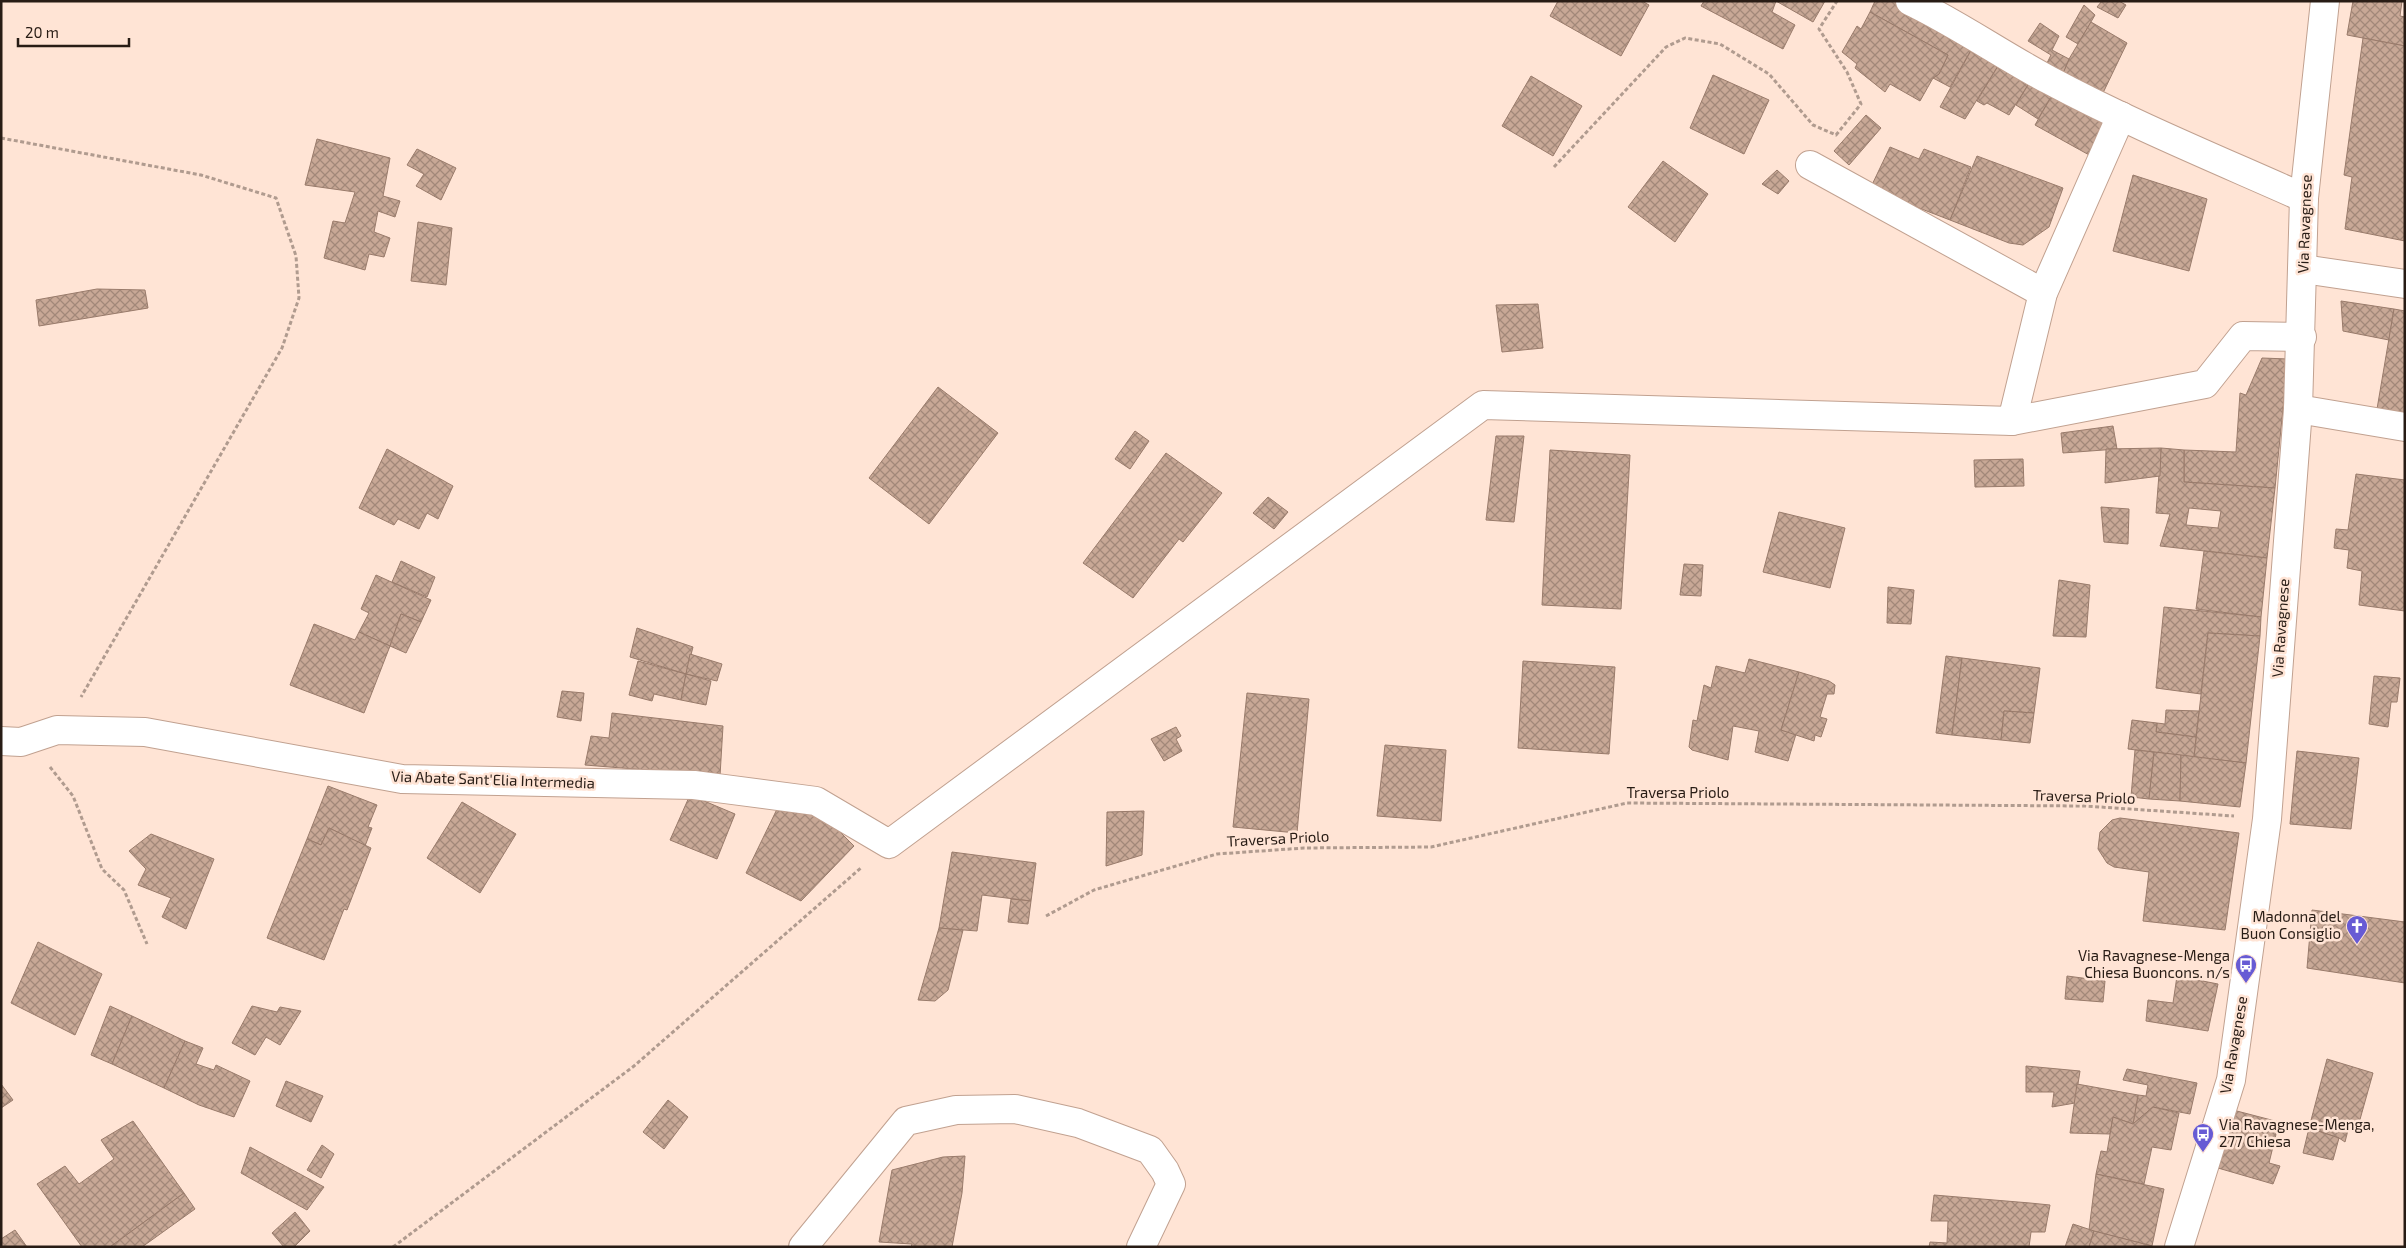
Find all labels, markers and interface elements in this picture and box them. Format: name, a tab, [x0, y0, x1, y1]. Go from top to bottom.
scale bar	[18, 15, 129, 47]
text: 20 m	[25, 23, 59, 41]
street label: Via Ravagnese	[2293, 174, 2315, 274]
street label: Via Ravagnese	[2268, 578, 2292, 678]
street label: Via Abate Sant'Elia Intermedia	[391, 766, 595, 792]
street label: Traversa Priolo	[1627, 783, 1729, 801]
street label: Traversa Priolo	[2032, 785, 2136, 807]
street label: Traversa Priolo	[1226, 826, 1330, 850]
place label: Madonna del Buon Consiglio	[2240, 907, 2342, 942]
church icon: Madonna del Buon Consiglio	[2345, 914, 2369, 945]
place label: Via Ravagnese-Menga Chiesa Buoncons. n/s	[2078, 946, 2230, 981]
bus stop icon: Via Ravagnese-Menga Chiesa Buoncons. n/s	[2234, 953, 2258, 984]
street label: Via Ravagnese	[2216, 995, 2250, 1095]
place label: Via Ravagnese-Menga, 277 Chiesa	[2219, 1115, 2374, 1150]
bus stop icon: Via Ravagnese-Menga, 277 Chiesa	[2191, 1122, 2215, 1153]

